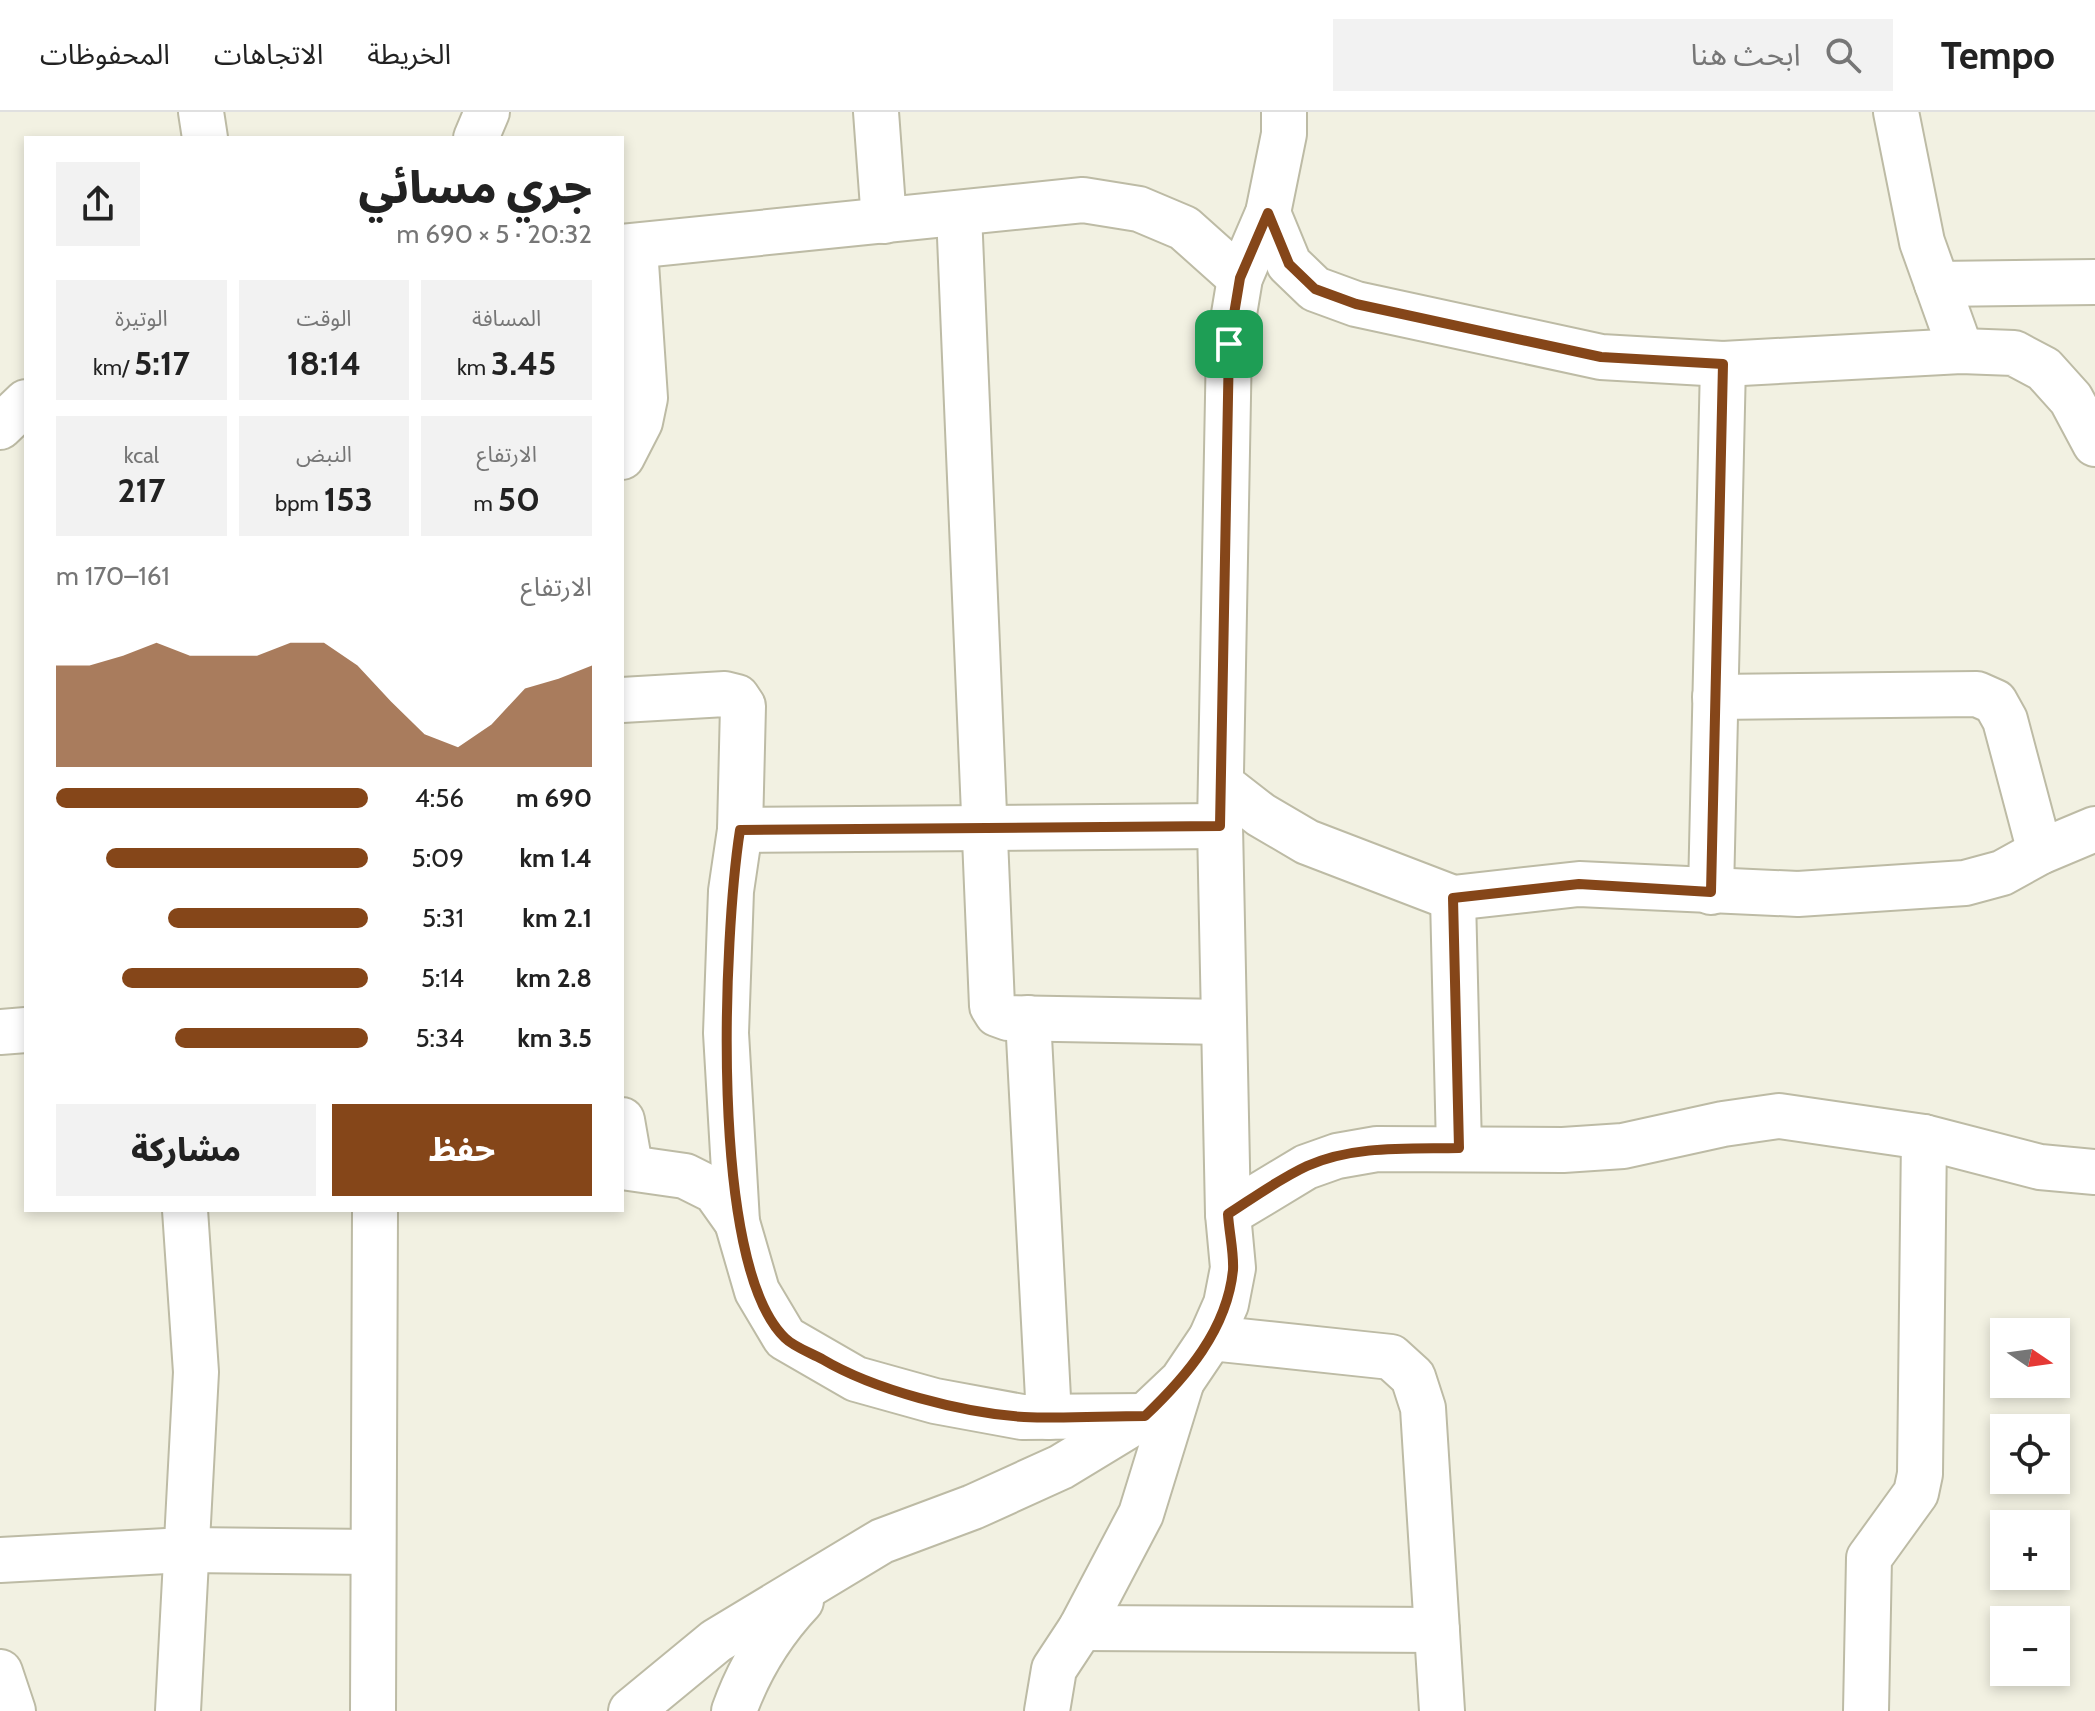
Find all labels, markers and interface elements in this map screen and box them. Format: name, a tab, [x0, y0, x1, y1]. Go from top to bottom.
search box	[1333, 19, 1893, 91]
text: Tempo	[1941, 32, 2055, 79]
icon: search	[1821, 33, 1865, 77]
text: ابحث هنا	[1691, 36, 1801, 73]
text: المحفوظات	[40, 37, 170, 71]
text: الاتجاهات	[214, 37, 323, 71]
text: الخريطة	[367, 37, 451, 71]
text: جري مسائي	[358, 161, 592, 214]
button: share	[56, 162, 140, 246]
text: 20:32 · 5 × 690 m	[397, 218, 592, 250]
text: الوتيرة	[115, 305, 168, 332]
text: الوقت	[296, 305, 352, 332]
text: المسافة	[472, 305, 541, 332]
pin	[1195, 310, 1263, 378]
icon: arrive	[1207, 322, 1251, 366]
text: 5:17	[134, 342, 190, 384]
text: 18:14	[287, 342, 361, 384]
text: 3.45	[491, 342, 556, 384]
text: /km	[93, 354, 134, 381]
text: km	[457, 354, 491, 381]
text: النبض	[296, 441, 352, 468]
text: الارتفاع	[476, 441, 537, 468]
text: kcal	[124, 442, 159, 469]
text: 217	[117, 469, 165, 511]
text: 153	[324, 478, 373, 520]
text: 50	[498, 478, 540, 520]
text: bpm	[275, 490, 324, 517]
text: m	[473, 490, 498, 517]
text: 161–170 m	[56, 560, 170, 592]
text: الارتفاع	[521, 571, 592, 603]
text: 4:56	[415, 782, 464, 814]
text: 690 m	[516, 782, 592, 814]
text: 5:09	[412, 842, 464, 874]
text: 1.4 km	[519, 842, 592, 874]
text: 5:31	[422, 902, 464, 934]
text: 2.1 km	[522, 902, 592, 934]
text: 5:14	[421, 962, 464, 994]
text: 2.8 km	[516, 962, 592, 994]
text: 5:34	[415, 1022, 464, 1054]
text: 3.5 km	[517, 1022, 592, 1054]
button: مشاركة	[56, 1104, 316, 1196]
button: حفظ	[332, 1104, 592, 1196]
north arrow	[1990, 1318, 2070, 1398]
map controls	[1990, 1318, 2070, 1686]
button: locate	[1990, 1414, 2070, 1494]
button: +	[1990, 1510, 2070, 1590]
button: −	[1990, 1606, 2070, 1686]

